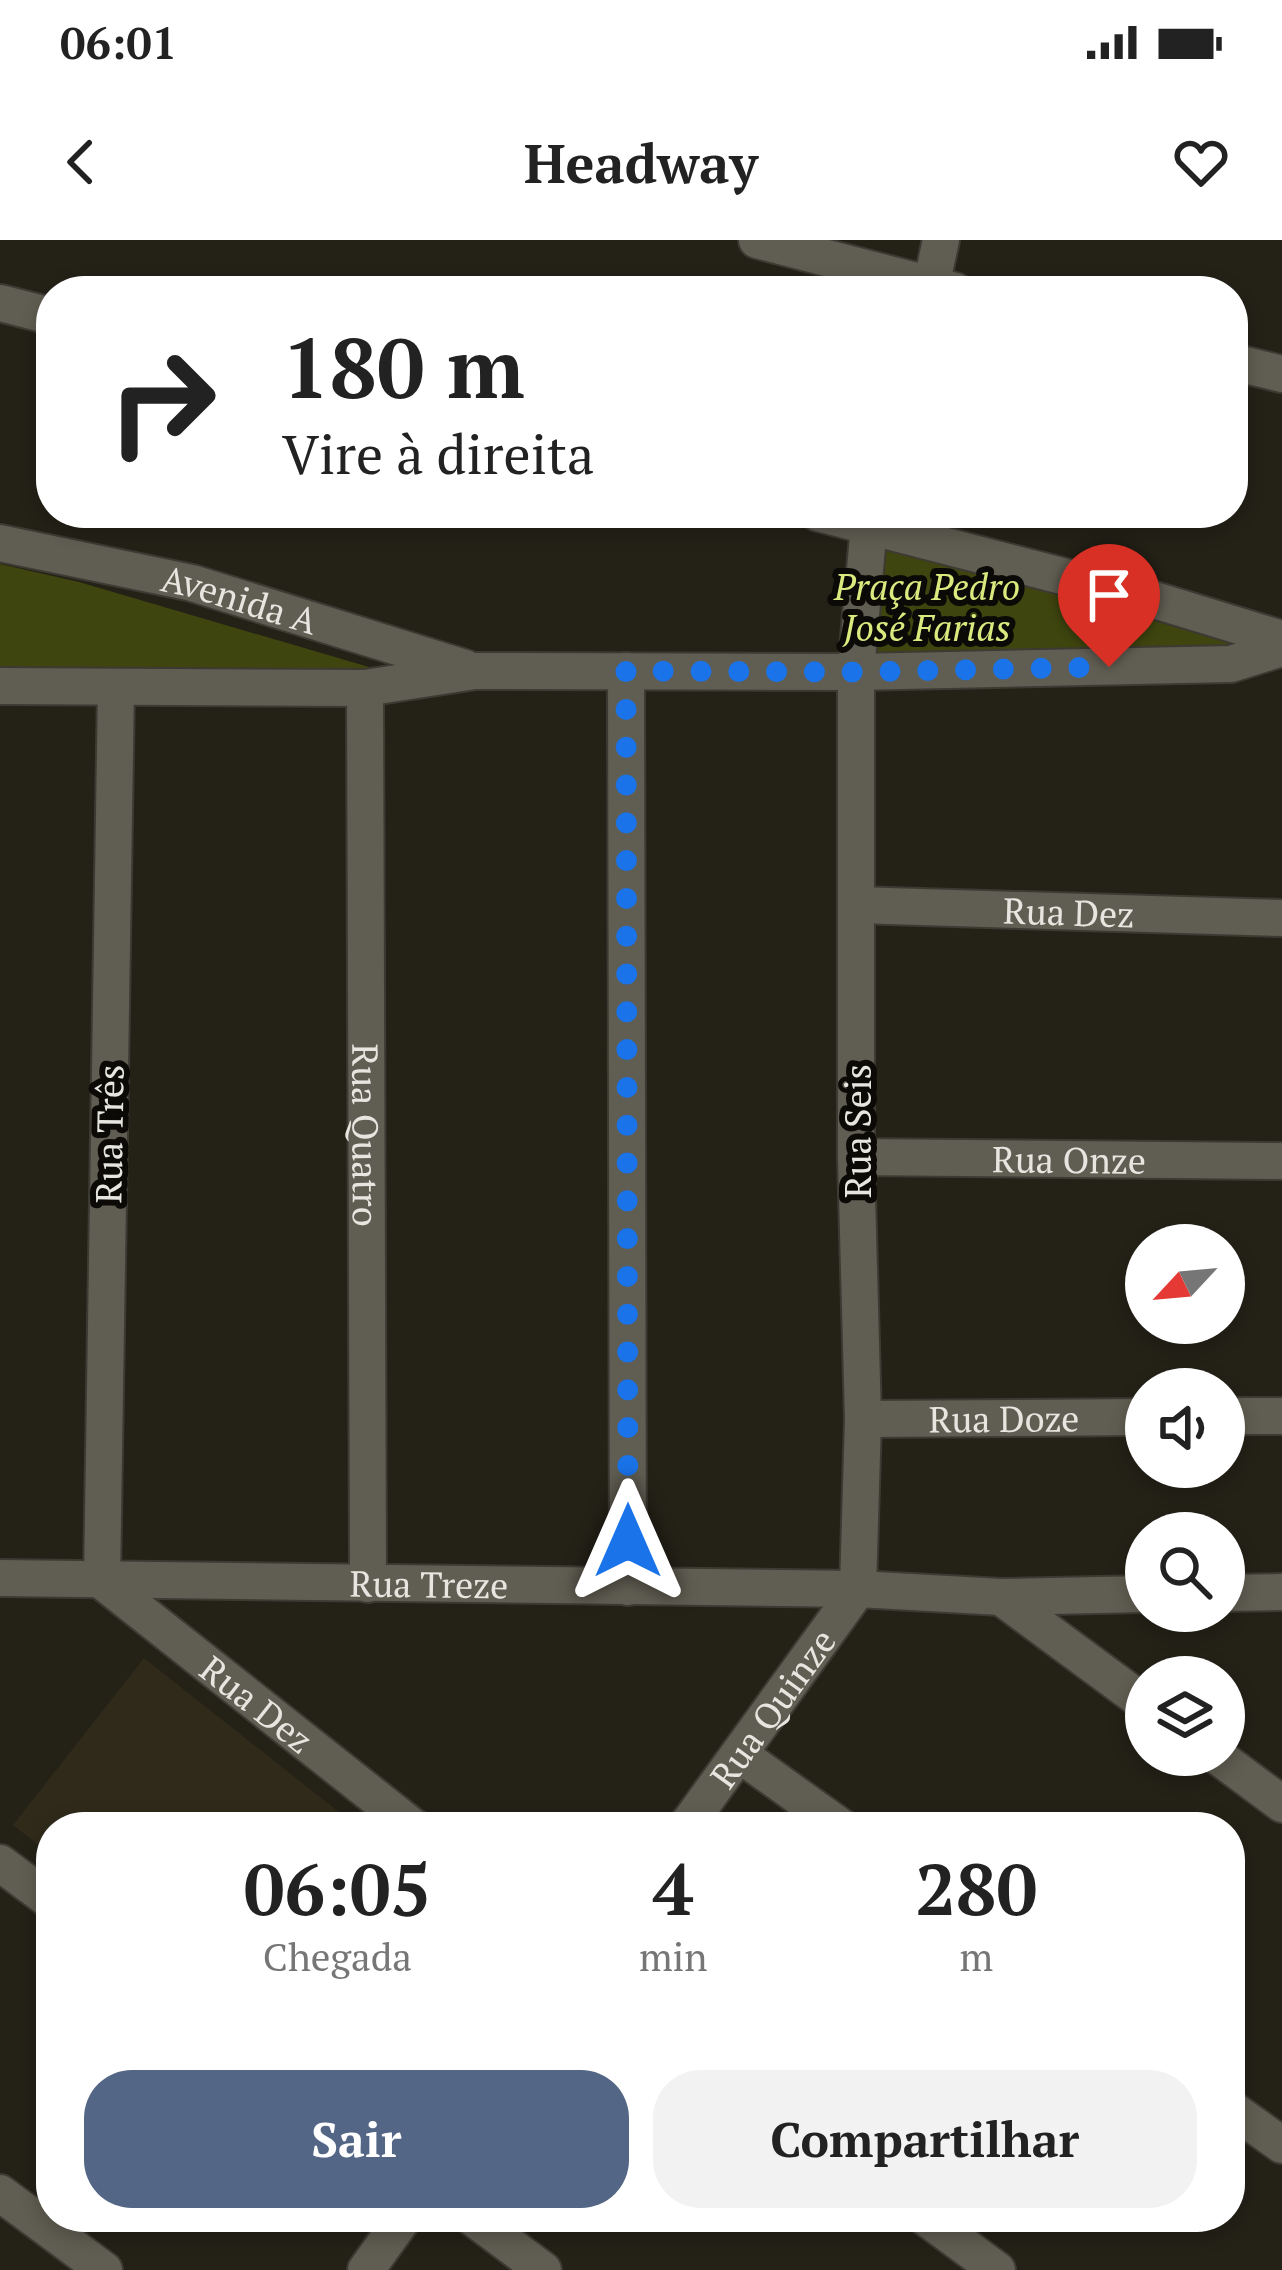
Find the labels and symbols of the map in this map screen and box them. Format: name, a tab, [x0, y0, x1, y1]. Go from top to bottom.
pin	[1058, 544, 1160, 667]
street label: Avenida A	[157, 554, 324, 644]
park label: Praça Pedro José Farias	[833, 563, 1020, 651]
street label: Rua Dez	[1003, 886, 1135, 937]
street label: Rua Quatro	[343, 1043, 390, 1227]
street label: Rua Três	[84, 1064, 134, 1204]
street label: Rua Seis	[834, 1064, 881, 1198]
street label: Rua Onze	[992, 1135, 1146, 1183]
north arrow	[1125, 1224, 1245, 1344]
street label: Rua Doze	[928, 1394, 1080, 1442]
position arrow	[565, 1478, 691, 1604]
street label: Rua Treze	[349, 1559, 509, 1608]
street label: Rua Quinze	[699, 1619, 845, 1797]
street label: Rua Dez	[191, 1645, 323, 1763]

